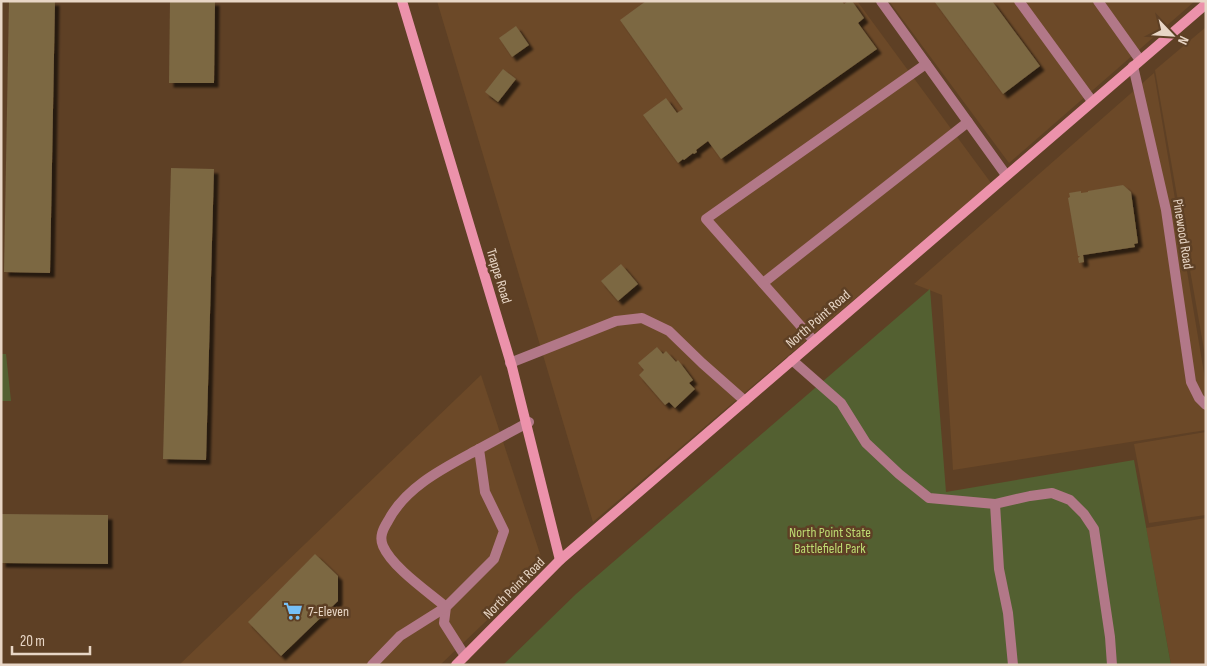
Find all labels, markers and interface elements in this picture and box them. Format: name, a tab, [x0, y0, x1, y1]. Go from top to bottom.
north arrow	[1147, 10, 1197, 60]
text: N	[1174, 33, 1193, 47]
street label: Pinewood Road	[1169, 198, 1197, 270]
street label: Trappe Road	[483, 246, 515, 306]
street label: North Point Road	[782, 286, 854, 352]
park label: North Point State Battlefield Park	[789, 524, 871, 557]
street label: North Point Road	[480, 554, 548, 622]
supermarket icon: 7-Eleven	[282, 600, 304, 622]
place label: 7-Eleven	[308, 603, 349, 620]
scale bar	[12, 624, 90, 656]
text: 20 m	[20, 632, 45, 651]

